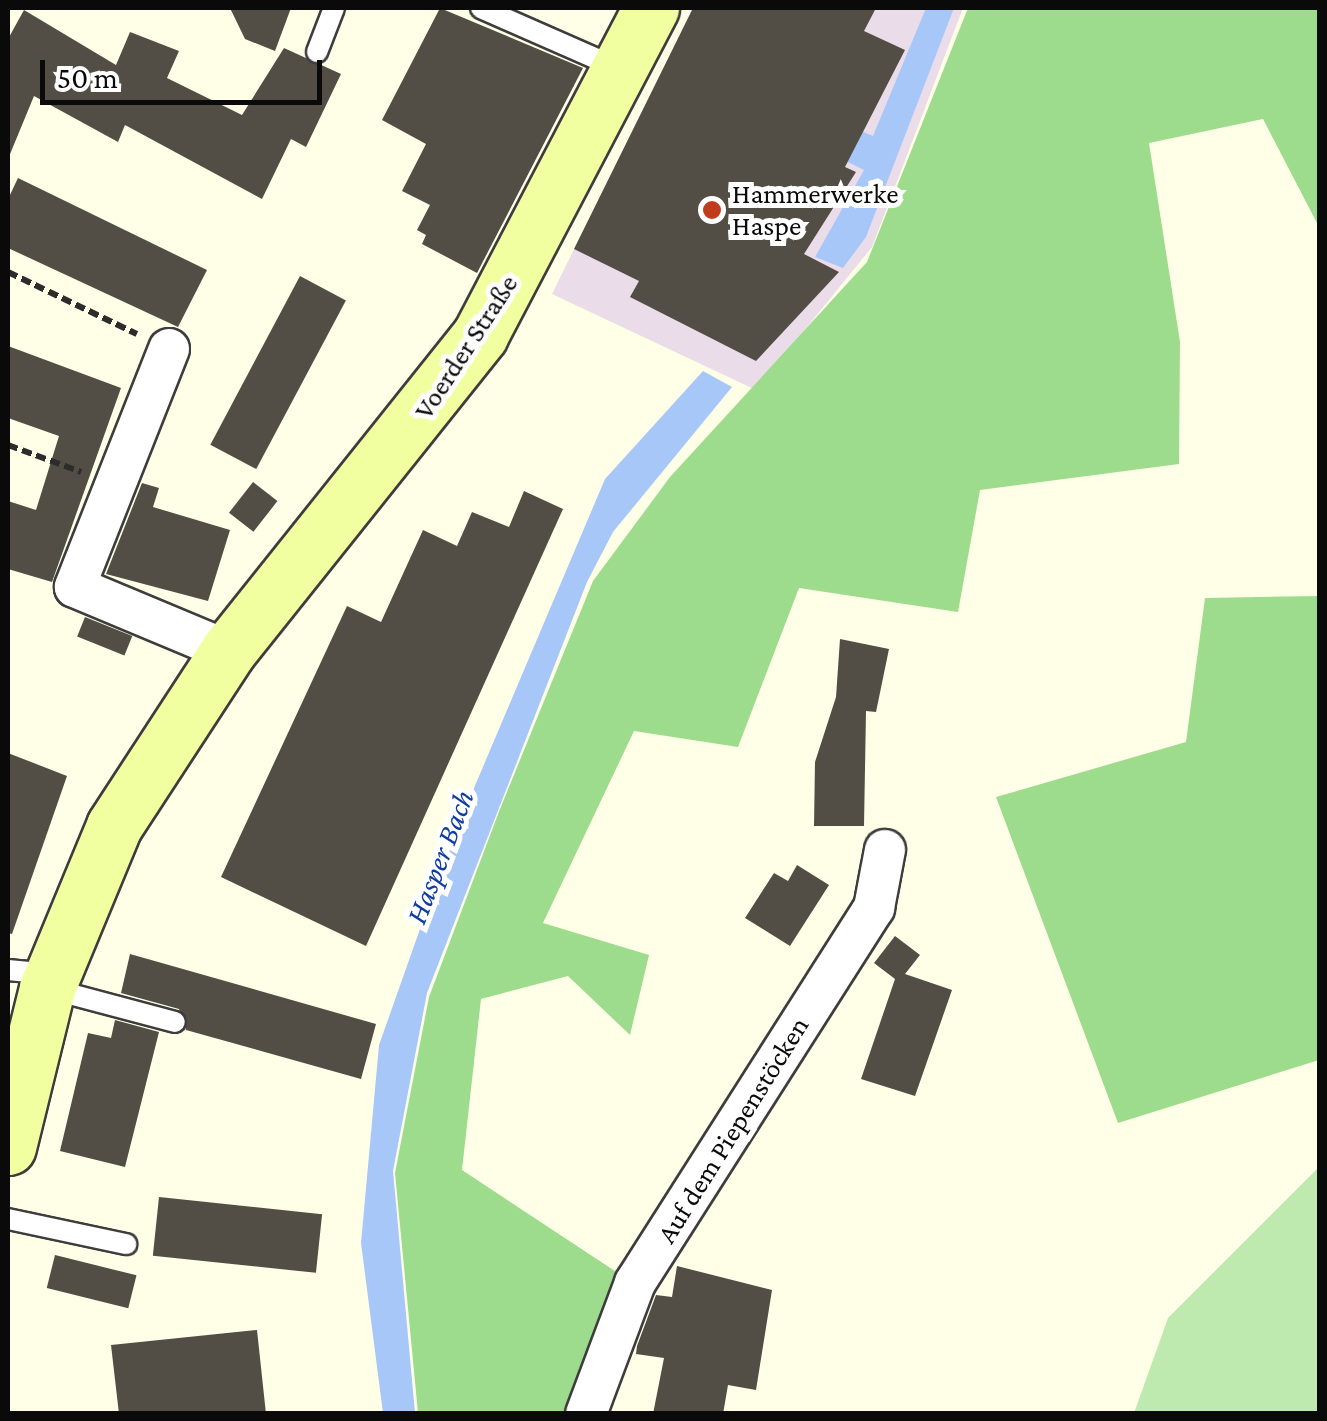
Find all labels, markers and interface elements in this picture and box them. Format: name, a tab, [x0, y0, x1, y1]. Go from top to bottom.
scale bar	[45, 40, 328, 102]
text: 50 m	[57, 61, 118, 94]
place label: Hammerwerke Haspe	[732, 177, 899, 243]
marker: Hammerwerke Haspe	[701, 199, 723, 221]
street label: Voerder Straße	[407, 269, 525, 425]
water label: Hasper Bach	[398, 785, 482, 929]
street label: Auf dem Piepenstöcken	[650, 1011, 816, 1249]

